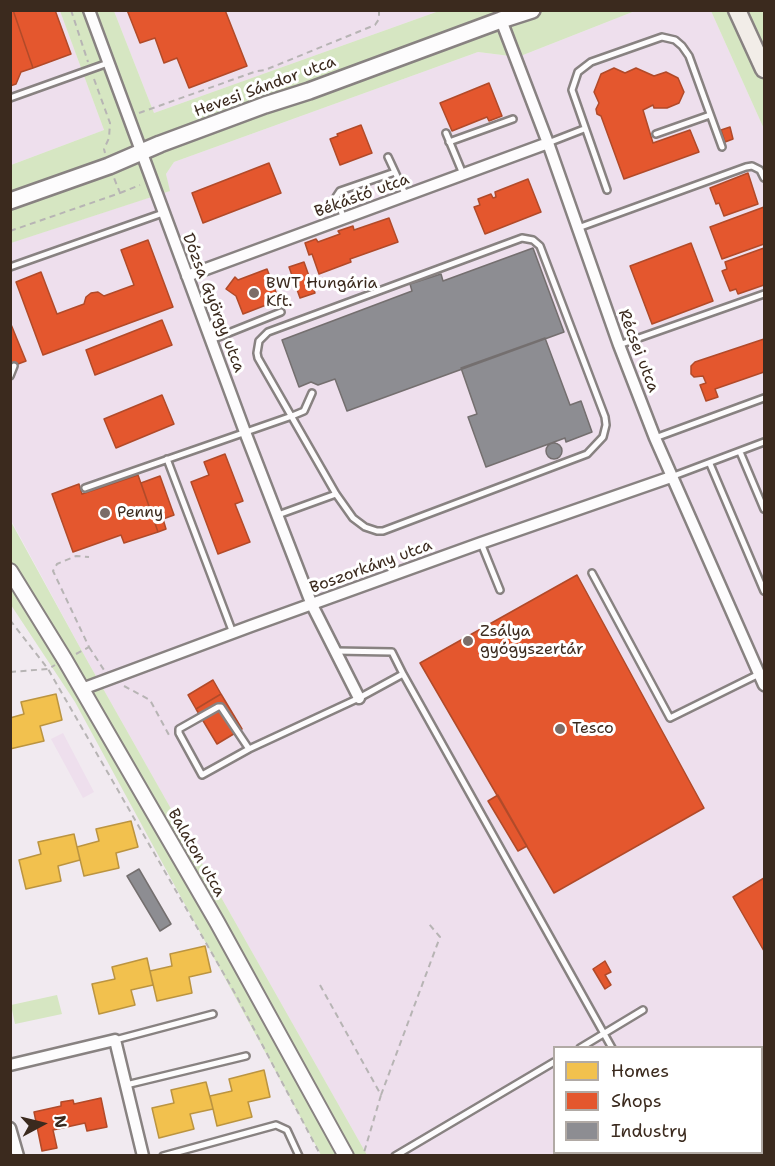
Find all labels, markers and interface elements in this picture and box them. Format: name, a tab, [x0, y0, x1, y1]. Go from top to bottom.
street label: Hevesi Sándor utca	[192, 52, 338, 122]
street label: Békástó utca	[312, 170, 412, 222]
street label: Dózsa György utca	[178, 231, 248, 375]
place label: BWT Hungária Kft.	[266, 274, 377, 312]
marker: BWT Hungária Kft.	[247, 286, 261, 300]
street label: Récsei utca	[613, 307, 663, 395]
place label: Penny	[117, 503, 163, 523]
marker: Penny	[98, 506, 112, 520]
street label: Boszorkány utca	[307, 536, 435, 598]
place label: Zsálya gyógyszertár	[480, 622, 584, 660]
marker: Zsálya gyógyszertár	[461, 634, 475, 648]
place label: Tesco	[572, 719, 614, 739]
marker: Tesco	[553, 722, 567, 736]
street label: Balaton utca	[163, 806, 229, 900]
legend	[553, 1046, 763, 1154]
text: Homes	[611, 1059, 669, 1083]
text: Shops	[611, 1089, 662, 1113]
north arrow	[12, 1094, 72, 1154]
text: N	[49, 1114, 72, 1129]
text: Industry	[611, 1119, 687, 1143]

